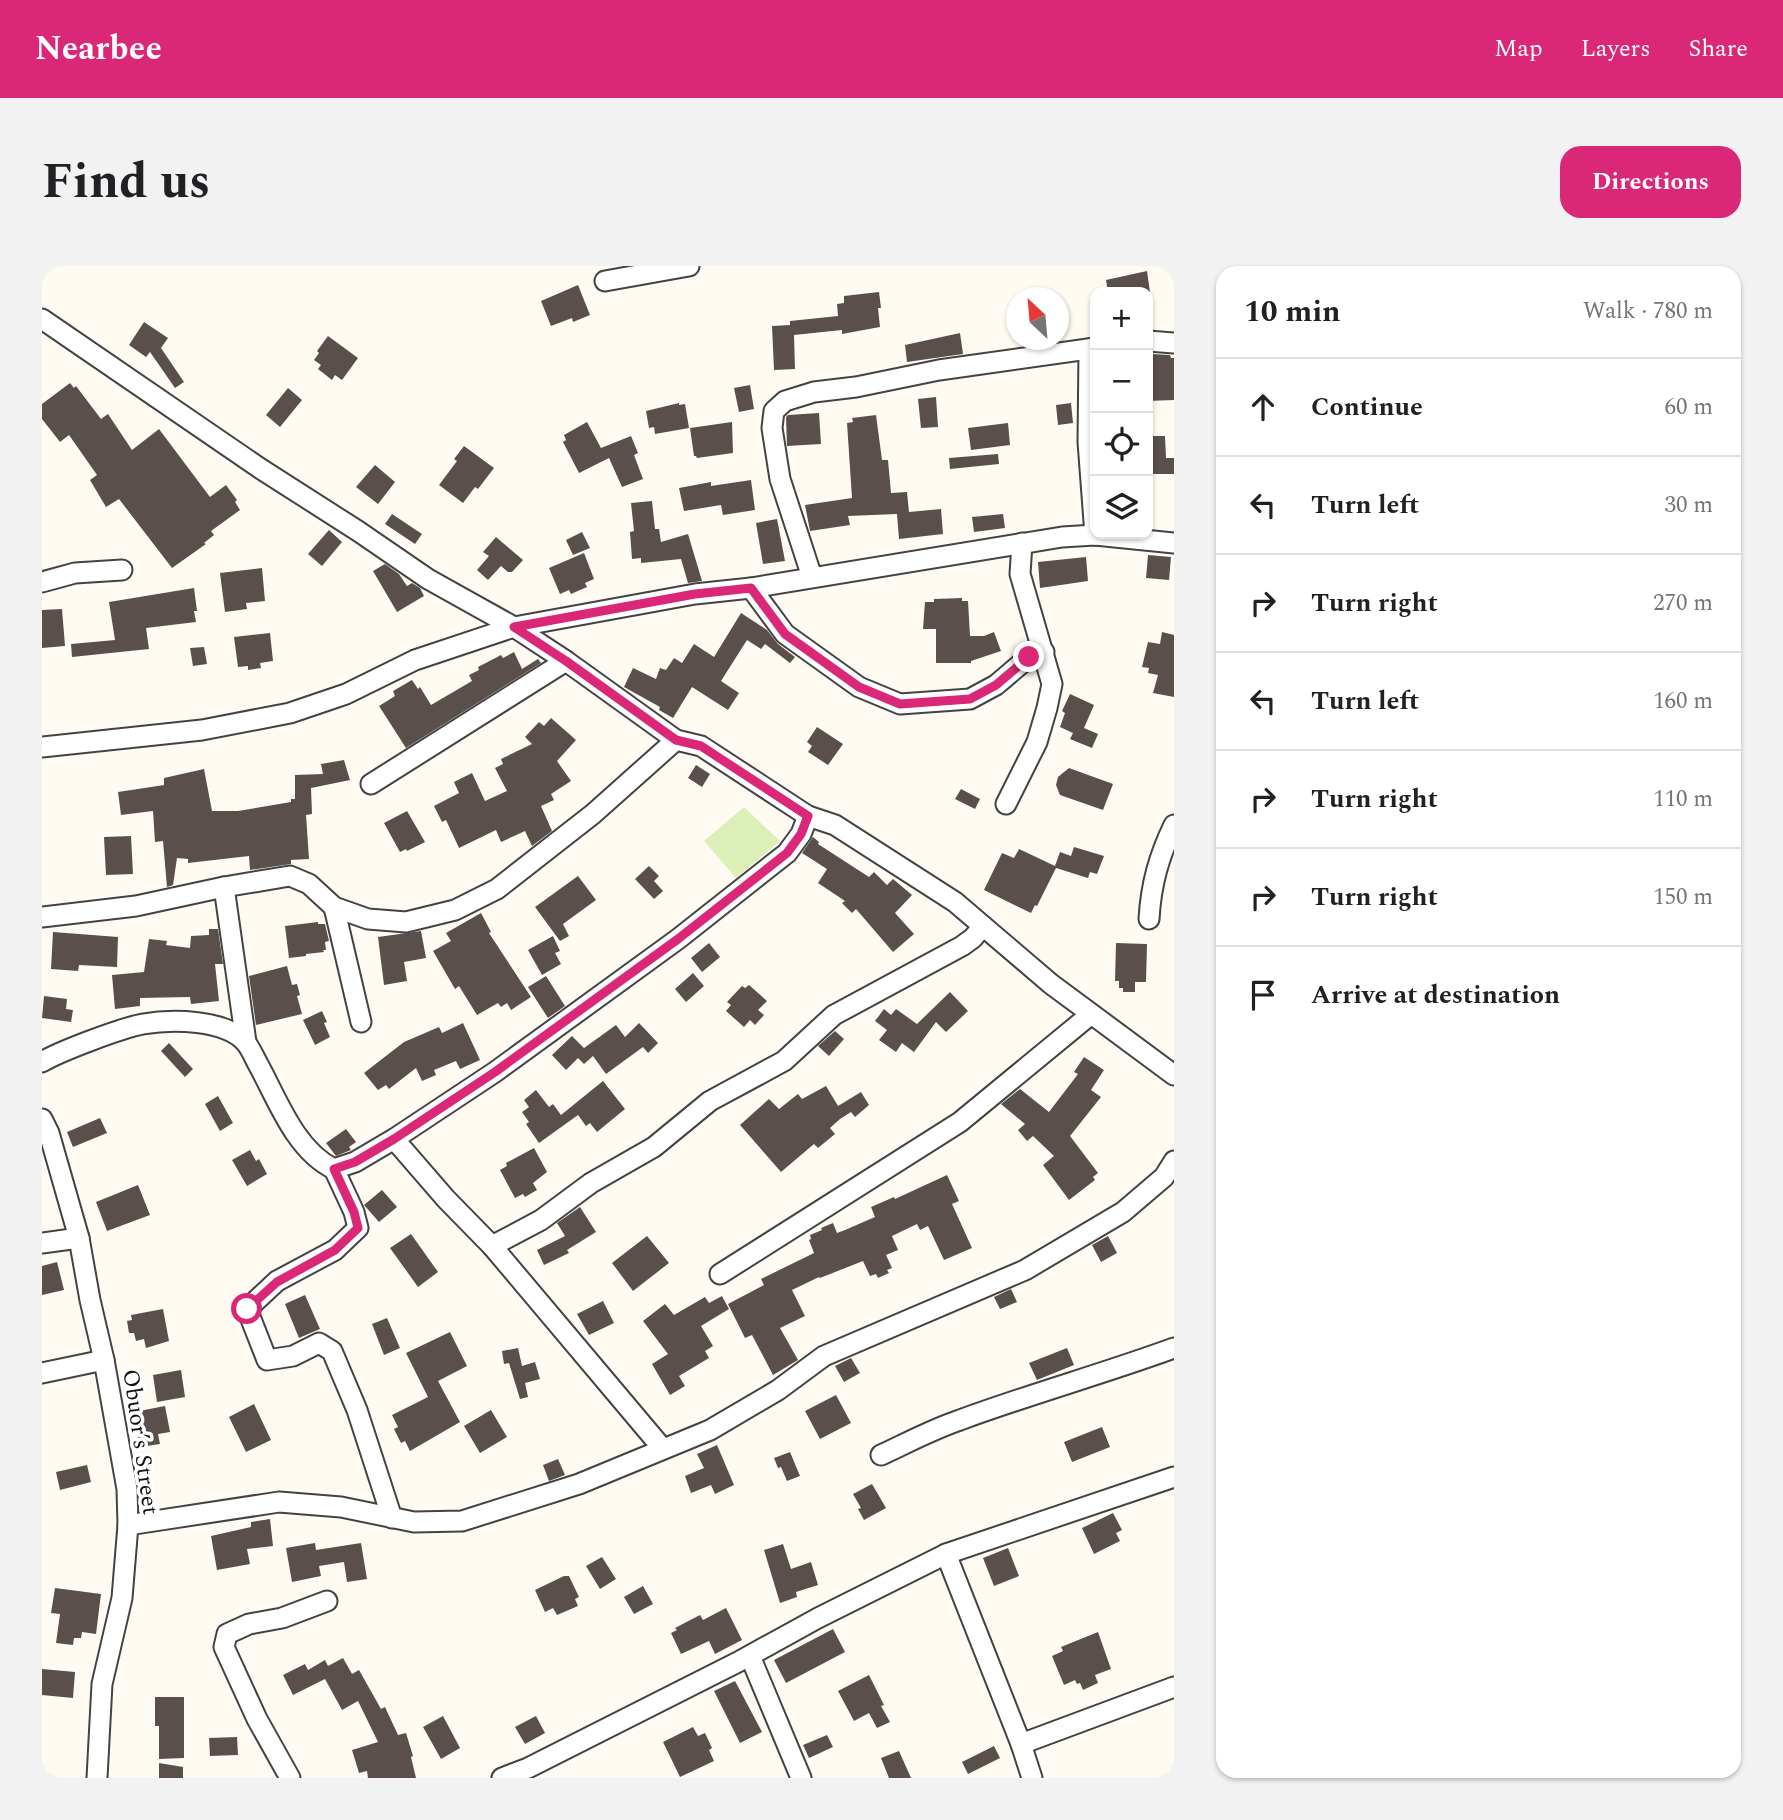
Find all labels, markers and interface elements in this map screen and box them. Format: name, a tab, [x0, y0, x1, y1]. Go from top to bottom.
text: Nearbee	[35, 24, 162, 74]
text: Map	[1494, 31, 1543, 67]
text: Layers	[1581, 31, 1651, 67]
text: Share	[1689, 31, 1748, 67]
text: Find us	[42, 145, 210, 220]
button: Directions	[1560, 146, 1741, 218]
north arrow	[1006, 287, 1069, 350]
map controls	[1090, 287, 1153, 539]
button: +	[1090, 287, 1153, 350]
text: 10 min	[1244, 289, 1341, 335]
text: Walk · 780 m	[1583, 294, 1713, 329]
button: −	[1090, 350, 1153, 413]
text: Continue	[1311, 387, 1423, 427]
icon: ahead	[1244, 388, 1282, 426]
text: 60 m	[1664, 390, 1713, 425]
button: locate	[1090, 413, 1153, 476]
button: layers	[1090, 476, 1153, 539]
text: Turn left	[1311, 485, 1419, 525]
icon: left	[1244, 486, 1282, 524]
text: 30 m	[1664, 488, 1713, 523]
text: Turn right	[1311, 583, 1438, 623]
icon: right	[1244, 584, 1282, 622]
text: 270 m	[1653, 586, 1713, 621]
route end	[1013, 641, 1044, 672]
text: Turn left	[1311, 681, 1419, 721]
icon: left	[1244, 682, 1282, 720]
text: 160 m	[1653, 684, 1713, 719]
text: Turn right	[1311, 779, 1438, 819]
icon: right	[1244, 780, 1282, 818]
text: 110 m	[1653, 782, 1713, 817]
text: Turn right	[1311, 877, 1438, 917]
icon: right	[1244, 878, 1282, 916]
text: 150 m	[1653, 880, 1713, 915]
text: Arrive at destination	[1311, 975, 1560, 1015]
icon: arrive	[1244, 976, 1282, 1014]
route start	[231, 1293, 262, 1324]
street label: Obuor’s Street	[112, 1367, 168, 1517]

